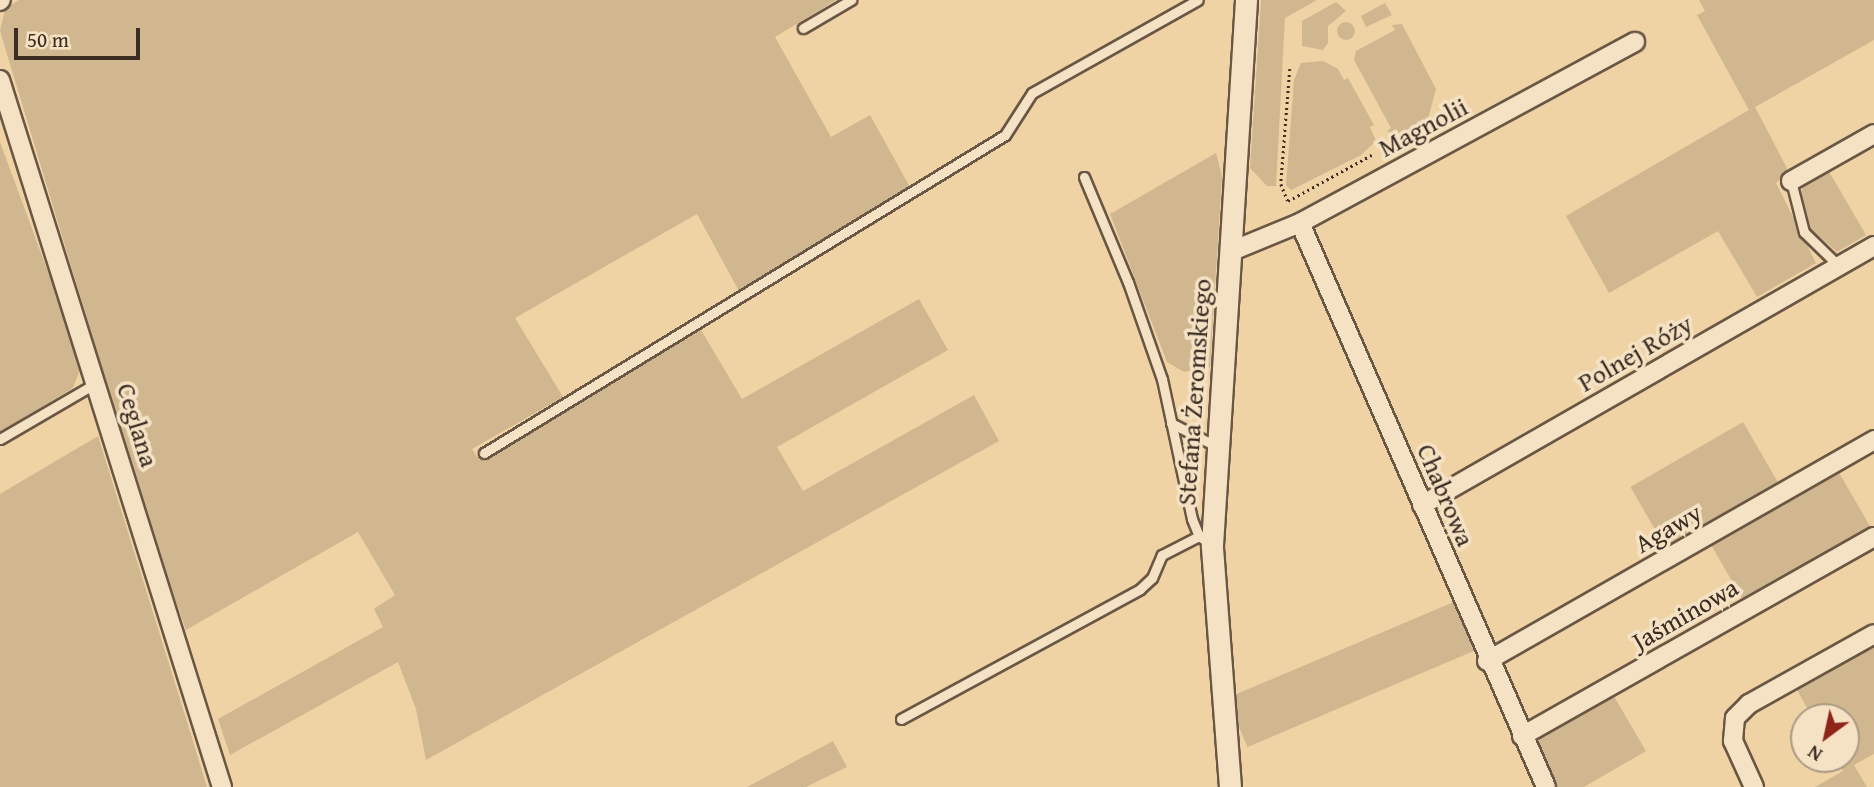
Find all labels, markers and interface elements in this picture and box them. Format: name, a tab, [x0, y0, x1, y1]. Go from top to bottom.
scale bar	[18, 14, 144, 58]
text: 50 m	[27, 24, 69, 55]
street label: Magnolii	[1373, 91, 1473, 163]
street label: Stefana Żeromskiego	[1171, 278, 1217, 506]
street label: Polnej Róży	[1572, 308, 1698, 398]
street label: Ceglana	[111, 379, 165, 471]
street label: Chabrowa	[1411, 439, 1481, 551]
street label: Agawy	[1629, 496, 1707, 560]
street label: Jaśminowa	[1626, 571, 1744, 657]
north arrow	[1790, 703, 1860, 773]
text: N	[1802, 739, 1828, 769]

